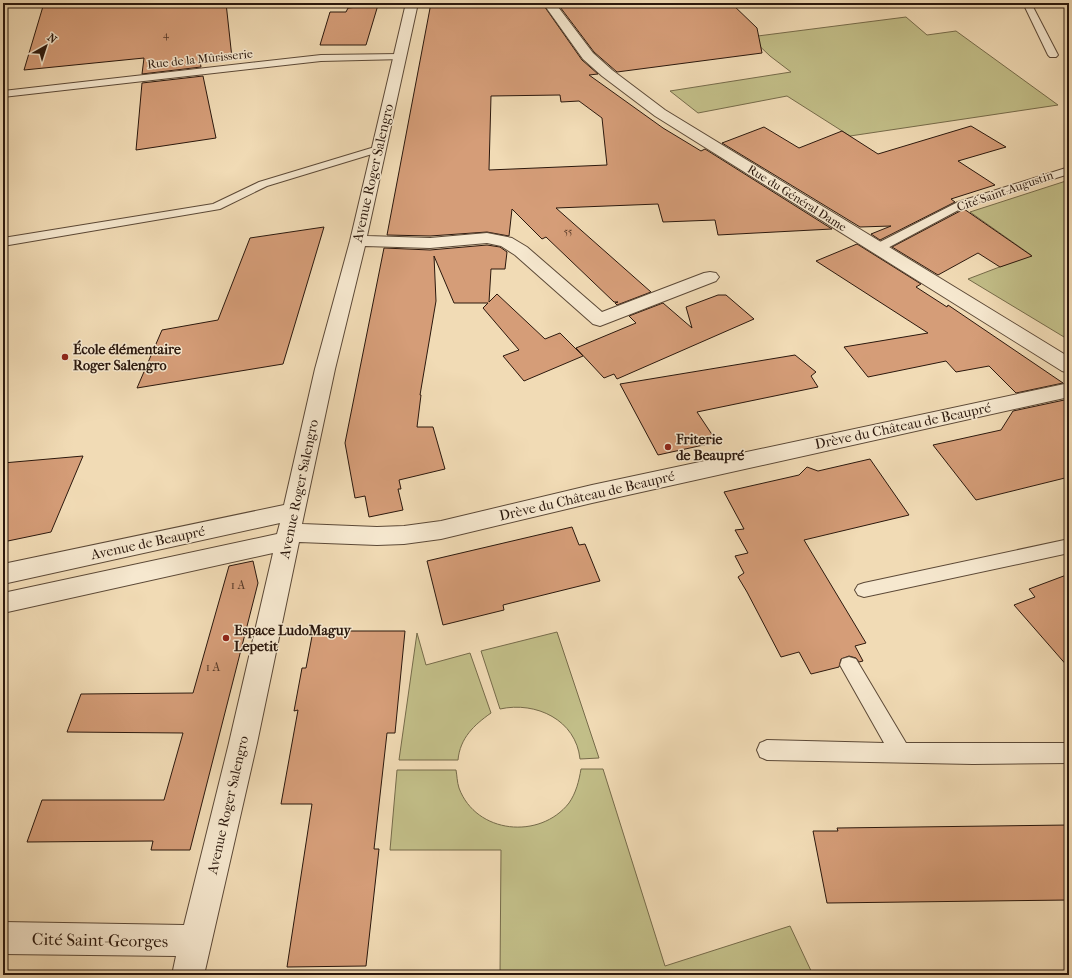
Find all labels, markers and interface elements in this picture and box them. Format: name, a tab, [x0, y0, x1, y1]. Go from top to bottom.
north arrow	[26, 26, 66, 66]
house number: 4	[163, 29, 170, 41]
text: N	[45, 31, 60, 47]
street label: Rue de la Mûrisserie	[147, 47, 253, 71]
street label: Avenue Roger Salengro	[349, 102, 397, 245]
street label: Rue du Général Dame	[745, 162, 849, 234]
street label: Cité Saint-Augustin	[955, 168, 1055, 214]
house number: 55	[564, 226, 572, 238]
place label: École élémentaire Roger Salengro	[73, 340, 181, 374]
marker: École élémentaire Roger Salengro	[60, 352, 70, 362]
street label: Drève du Château de Beaupré	[813, 399, 993, 453]
street label: Avenue Roger Salengro	[276, 418, 322, 561]
place label: Friterie de Beaupré	[675, 431, 744, 464]
marker: Friterie de Beaupré	[663, 442, 673, 452]
street label: Drève du Château de Beaupré	[498, 467, 677, 525]
street label: Avenue de Beaupré	[88, 523, 207, 564]
house number: 1 A	[231, 578, 246, 592]
place label: Espace LudoMaguy Lepetit	[234, 622, 352, 655]
marker: Espace LudoMaguy Lepetit	[221, 633, 231, 643]
house number: 1 A	[206, 660, 221, 674]
street label: Avenue Roger Salengro	[204, 734, 252, 877]
street label: Cité Saint-Georges	[32, 929, 168, 951]

